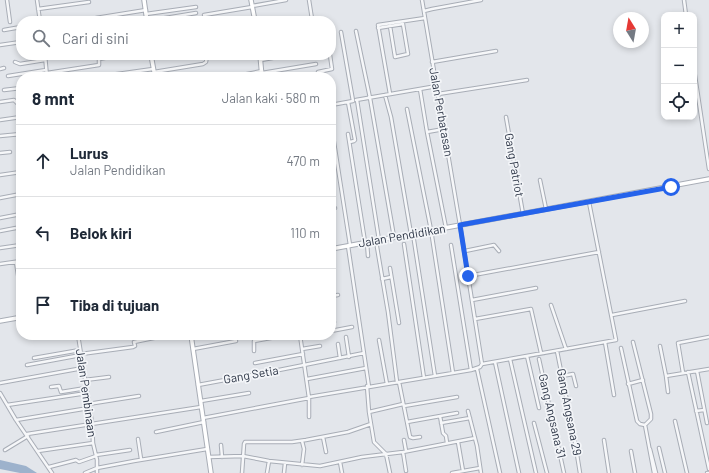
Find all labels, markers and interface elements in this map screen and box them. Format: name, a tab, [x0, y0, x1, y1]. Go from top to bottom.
north arrow	[613, 12, 649, 48]
map controls	[661, 12, 697, 120]
button: +	[661, 12, 697, 48]
search box	[16, 16, 336, 60]
icon: search	[30, 27, 52, 49]
text: Cari di sini	[62, 29, 129, 47]
button: −	[661, 48, 697, 84]
street label: Jalan Perbatasan	[427, 66, 457, 157]
button: locate	[661, 84, 697, 120]
text: 8 mnt	[32, 88, 75, 108]
text: Jalan kaki · 580 m	[222, 90, 320, 106]
street label: Gang Patriot	[502, 132, 527, 198]
text: Lurus	[70, 144, 108, 162]
icon: ahead	[32, 150, 54, 172]
text: 470 m	[286, 153, 320, 169]
text: Jalan Pendidikan	[70, 162, 166, 178]
route start	[662, 178, 680, 196]
street label: Jalan Pendidikan	[357, 220, 446, 250]
icon: left	[32, 222, 54, 244]
text: Belok kiri	[70, 224, 132, 242]
text: 110 m	[290, 225, 320, 241]
route end	[459, 267, 477, 285]
icon: arrive	[32, 294, 54, 316]
text: Tiba di tujuan	[70, 296, 159, 314]
street label: Jalan Pembinaan	[74, 348, 100, 438]
street label: Gang Setia	[222, 362, 279, 386]
street label: Gang Angsana 29	[555, 367, 585, 457]
street label: Gang Angsana 31	[536, 372, 569, 459]

